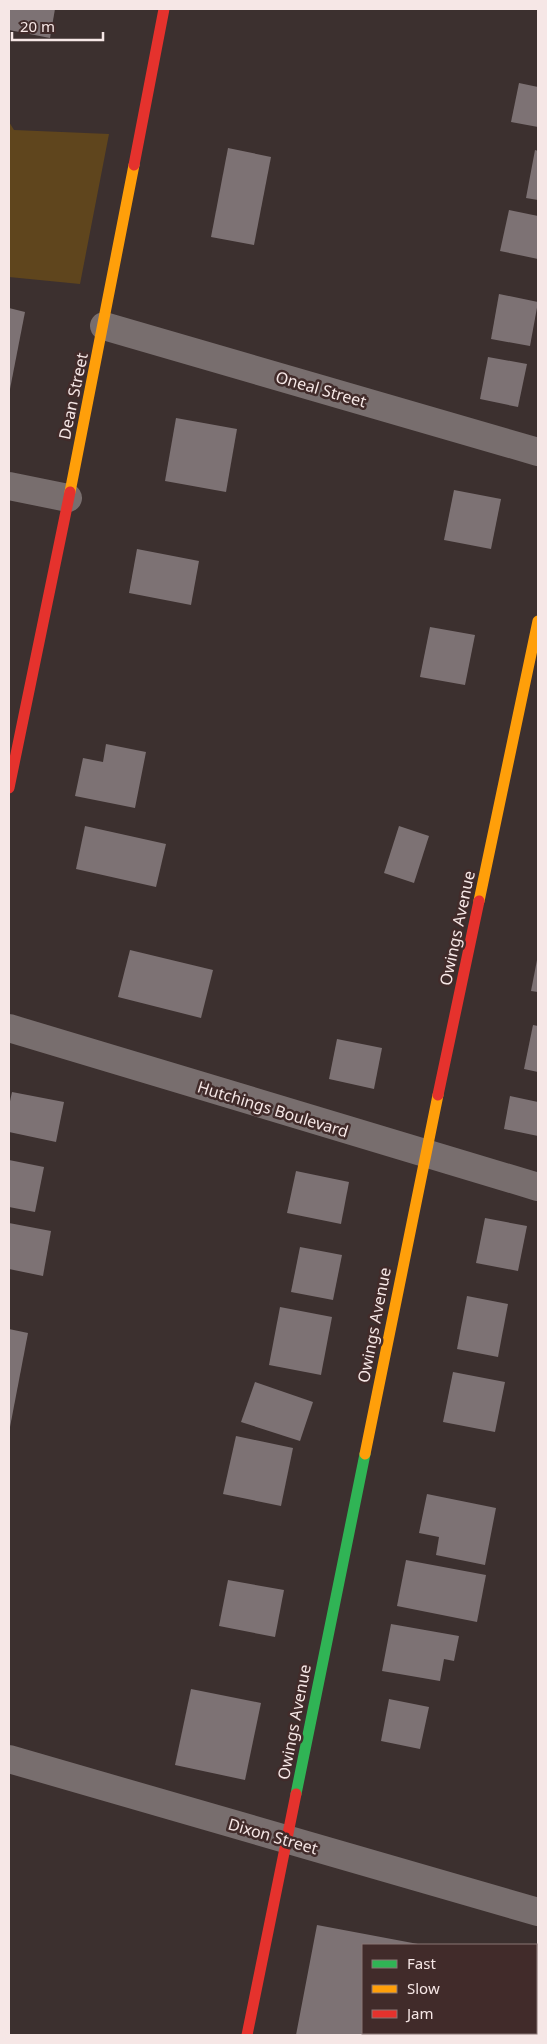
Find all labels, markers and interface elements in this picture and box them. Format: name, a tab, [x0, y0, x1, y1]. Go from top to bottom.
scale bar	[12, 10, 104, 42]
text: 20 m	[20, 16, 55, 36]
street label: Dean Street	[53, 350, 93, 442]
street label: Oneal Street	[273, 366, 369, 412]
street label: Owings Avenue	[434, 869, 480, 987]
street label: Hutchings Boulevard	[195, 1076, 351, 1142]
street label: Owings Avenue	[352, 1266, 396, 1384]
street label: Owings Avenue	[272, 1663, 316, 1781]
street label: Dixon Street	[226, 1813, 321, 1859]
legend	[362, 1944, 537, 2034]
text: Fast	[407, 1953, 436, 1973]
text: Slow	[407, 1978, 440, 1998]
text: Jam	[405, 2003, 434, 2023]

